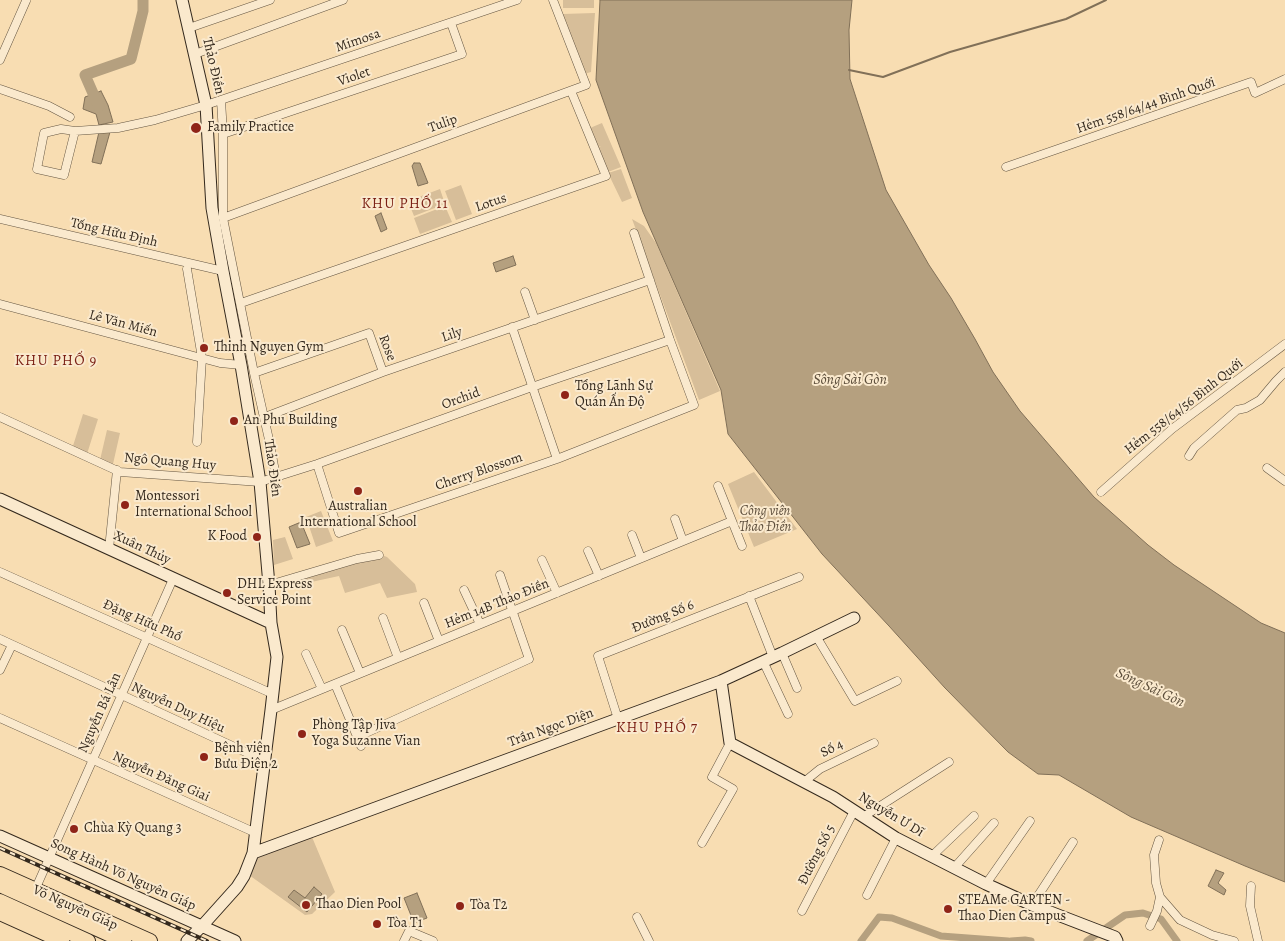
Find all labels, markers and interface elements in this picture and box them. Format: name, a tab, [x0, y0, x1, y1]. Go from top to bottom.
street label: Mimosa	[333, 25, 383, 57]
street label: Thảo Điền	[198, 36, 228, 96]
street label: Violet	[336, 64, 372, 90]
street label: Hẻm 558/64/44 Bình Quới	[1074, 74, 1218, 138]
street label: Tulip	[426, 111, 460, 137]
place label: Family Practice	[207, 120, 294, 136]
marker: Family Practice	[189, 121, 203, 135]
street label: Lotus	[473, 190, 509, 216]
district label: KHU PHỐ 11	[360, 195, 450, 213]
street label: Tống Hữu Định	[69, 215, 159, 251]
street label: Lê Văn Miến	[87, 307, 159, 341]
street label: Lily	[439, 324, 465, 346]
street label: Rose	[374, 332, 400, 364]
place label: Thinh Nguyen Gym	[214, 340, 324, 356]
marker: Thinh Nguyen Gym	[198, 342, 210, 354]
district label: KHU PHỐ 9	[14, 352, 98, 370]
street label: Hẻm 558/64/56 Bình Quới	[1121, 356, 1247, 458]
water label: Sông Sài Gòn	[813, 371, 887, 389]
place label: Tổng Lãnh Sự Quán Ấn Độ	[575, 379, 653, 412]
street label: Orchid	[439, 384, 483, 414]
marker: Tổng Lãnh Sự Quán Ấn Độ	[559, 389, 571, 401]
place label: An Phu Building	[244, 413, 337, 429]
marker: An Phu Building	[228, 415, 240, 427]
street label: Thảo Điền	[260, 438, 284, 498]
street label: Cherry Blossom	[433, 449, 525, 495]
street label: Ngô Quang Huy	[123, 450, 217, 474]
marker: Australian International School	[352, 485, 364, 497]
place label: Montessori International School	[135, 489, 252, 522]
marker: Montessori International School	[119, 499, 131, 511]
place label: Australian International School	[300, 499, 416, 532]
park label: Công viên Thảo Điền	[739, 504, 791, 536]
street label: Xuân Thủy	[111, 527, 173, 569]
place label: K Food	[207, 529, 247, 545]
marker: K Food	[251, 531, 263, 543]
street label: Hẻm 14B Thảo Điền	[442, 575, 552, 633]
place label: DHL Express Service Point	[237, 577, 312, 610]
marker: DHL Express Service Point	[221, 587, 233, 599]
street label: Đặng Hữu Phổ	[100, 596, 184, 646]
street label: Đường Số 6	[629, 597, 697, 637]
water label: Sông Sài Gòn	[1113, 664, 1187, 712]
street label: Nguyễn Bá Lân	[75, 670, 125, 756]
street label: Nguyễn Duy Hiệu	[128, 679, 228, 737]
street label: Trần Ngọc Diện	[506, 705, 596, 751]
place label: Phòng Tập Jiva Yoga Suzanne Vian	[312, 718, 421, 750]
district label: KHU PHỐ 7	[615, 719, 699, 737]
marker: Phòng Tập Jiva Yoga Suzanne Vian	[296, 728, 308, 740]
street label: Số 4	[818, 736, 846, 762]
place label: Bệnh viện Bưu Điện 2	[214, 741, 278, 774]
street label: Nguyễn Đăng Giai	[110, 748, 212, 806]
marker: Bệnh viện Bưu Điện 2	[198, 751, 210, 763]
street label: Nguyễn Ư Dĩ	[855, 789, 927, 841]
place label: Chùa Kỳ Quang 3	[84, 821, 182, 837]
street label: Đường Số 5	[795, 822, 839, 888]
marker: Chùa Kỳ Quang 3	[68, 823, 80, 835]
street label: Song Hành Võ Nguyên Giáp	[48, 835, 198, 915]
street label: Võ Nguyên Giáp	[30, 882, 120, 934]
place label: STEAMe GARTEN - Thao Dien Campus	[958, 893, 1070, 926]
place label: Thao Dien Pool	[316, 897, 401, 913]
place label: Tòa T2	[470, 898, 507, 914]
marker: Thao Dien Pool	[300, 899, 312, 911]
marker: Tòa T2	[454, 900, 466, 912]
marker: STEAMe GARTEN - Thao Dien Campus	[942, 903, 954, 915]
place label: Tòa T1	[387, 916, 423, 932]
marker: Tòa T1	[371, 918, 383, 930]

